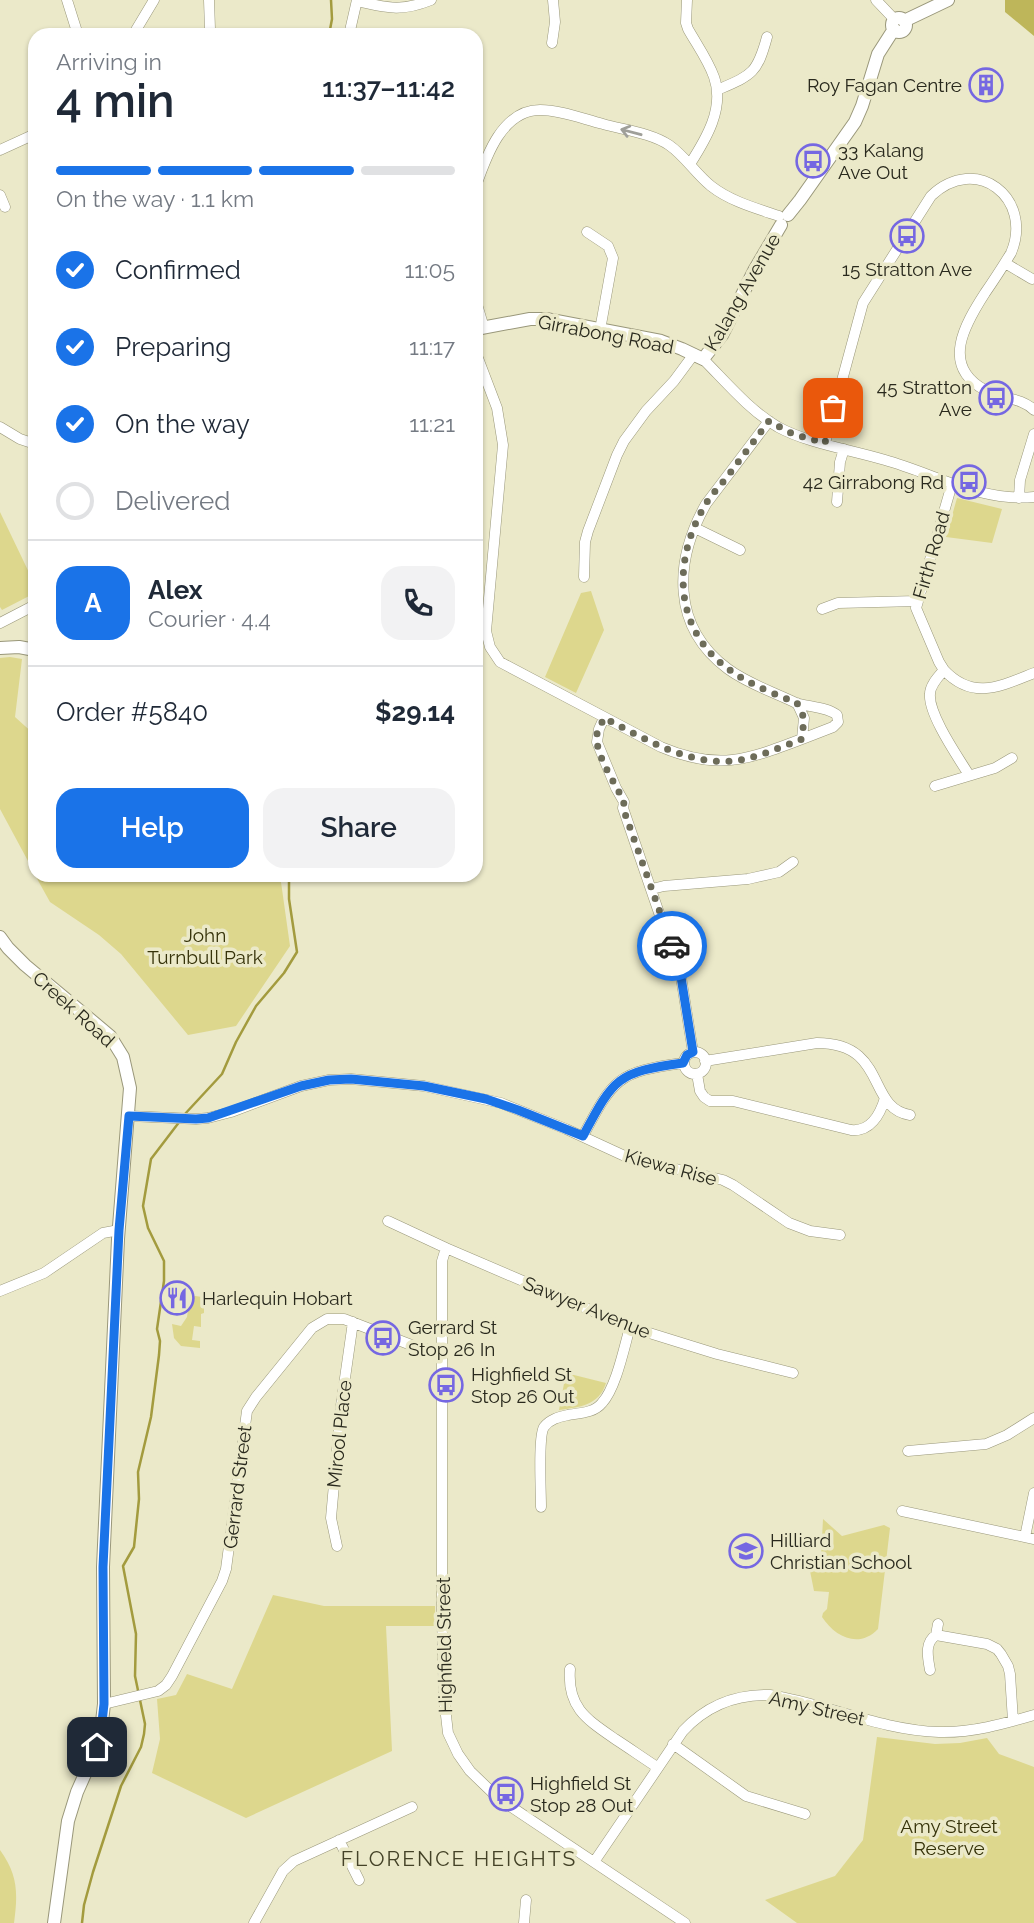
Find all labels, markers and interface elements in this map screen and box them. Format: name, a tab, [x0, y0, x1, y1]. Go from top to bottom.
text: Arriving in	[56, 48, 162, 75]
building icon: Roy Fagan Centre	[967, 66, 1005, 104]
text: 11:37–11:42	[322, 73, 455, 103]
text: 4 min	[56, 74, 175, 128]
place label: Roy Fagan Centre	[807, 74, 962, 96]
one-way arrow	[620, 124, 642, 137]
place label: 33 Kalang Ave Out	[838, 139, 924, 183]
bus stop icon: 33 Kalang Ave Out	[794, 142, 832, 180]
text: On the way · 1.1 km	[56, 185, 254, 212]
bus stop icon: 15 Stratton Ave	[888, 217, 926, 255]
street label: Kalang Avenue	[700, 229, 784, 355]
icon: check	[56, 251, 94, 289]
text: Confirmed	[115, 255, 241, 285]
text: 11:05	[404, 256, 455, 283]
place label: 15 Stratton Ave	[842, 258, 972, 280]
street label: Girrabong Road	[536, 310, 676, 358]
icon: check	[56, 328, 94, 366]
text: Preparing	[115, 332, 231, 362]
text: 11:17	[409, 333, 455, 360]
place label: 45 Stratton Ave	[877, 376, 972, 420]
pin	[803, 378, 863, 438]
bus stop icon: 45 Stratton Ave	[977, 379, 1015, 417]
icon: bag	[814, 389, 852, 427]
icon: check	[56, 405, 94, 443]
text: On the way	[115, 409, 250, 439]
text: 11:21	[409, 410, 455, 437]
bus stop icon: 42 Girrabong Rd	[950, 463, 988, 501]
place label: 42 Girrabong Rd	[803, 471, 944, 493]
text: Delivered	[115, 486, 230, 516]
street label: Firth Road	[908, 509, 954, 601]
button: phone	[381, 566, 455, 640]
text: Alex	[148, 575, 203, 605]
text: A	[84, 588, 102, 618]
text: Courier · 4.4	[148, 605, 271, 632]
text: Order #5840	[56, 697, 208, 727]
text: $29.14	[375, 697, 455, 727]
button: Help	[56, 788, 249, 868]
button: Share	[263, 788, 455, 868]
courier	[637, 911, 707, 981]
park label: John Turnbull Park	[147, 924, 263, 968]
icon: car	[653, 927, 691, 965]
street label: Creek Road	[29, 967, 119, 1051]
street label: Kiewa Rise	[623, 1144, 719, 1190]
street label: Sawyer Avenue	[520, 1271, 654, 1343]
restaurant icon: Harlequin Hobart	[158, 1279, 196, 1317]
place label: Harlequin Hobart	[202, 1287, 353, 1309]
place label: Gerrard St Stop 26 In	[408, 1316, 498, 1360]
bus stop icon: Gerrard St Stop 26 In	[364, 1319, 402, 1357]
place label: Highfield St Stop 26 Out	[471, 1363, 575, 1407]
bus stop icon: Highfield St Stop 26 Out	[427, 1366, 465, 1404]
street label: Mirool Place	[322, 1379, 356, 1489]
street label: Gerrard Street	[219, 1423, 256, 1550]
place label: Hilliard Christian School	[770, 1529, 913, 1573]
school or university icon: Hilliard Christian School	[727, 1532, 765, 1570]
street label: Highfield Street	[432, 1576, 456, 1713]
street label: Amy Street	[767, 1686, 868, 1730]
pin	[67, 1717, 127, 1777]
icon: home	[78, 1728, 116, 1766]
place label: Highfield St Stop 28 Out	[530, 1772, 634, 1816]
bus stop icon: Highfield St Stop 28 Out	[487, 1775, 525, 1813]
park label: Amy Street Reserve	[900, 1815, 998, 1859]
district label: FLORENCE HEIGHTS	[341, 1846, 577, 1871]

